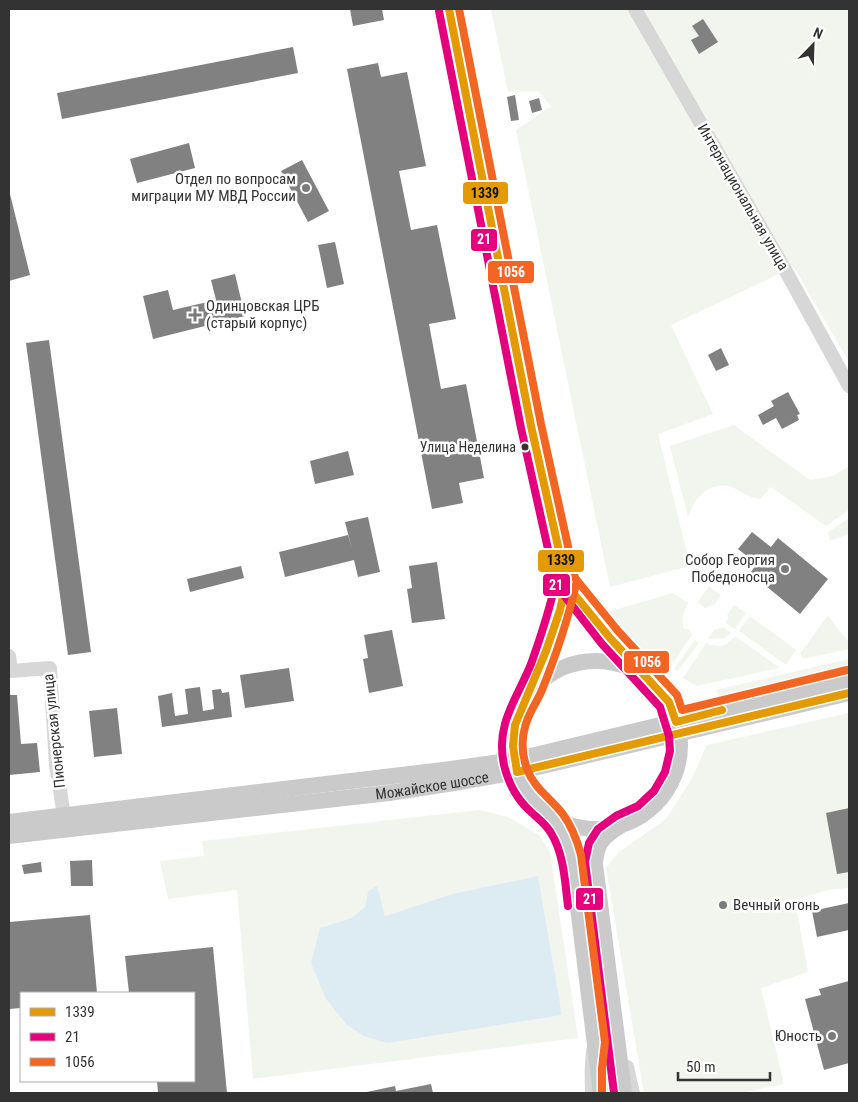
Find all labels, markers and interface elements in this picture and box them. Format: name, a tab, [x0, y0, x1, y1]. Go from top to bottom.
north arrow	[788, 20, 838, 70]
text: N	[811, 24, 825, 42]
street label: Интернациональная улица	[694, 120, 792, 274]
place label: Отдел по вопросам миграции МУ МВД России	[131, 170, 296, 205]
line badge: 1339	[462, 181, 509, 205]
marker: Отдел по вопросам миграции МУ МВД России	[300, 182, 312, 194]
text: 1339	[471, 185, 499, 201]
line badge: 21	[470, 228, 498, 252]
text: 21	[477, 231, 491, 247]
line badge: 1056	[487, 260, 535, 284]
text: 1056	[497, 264, 525, 280]
place label: Одинцовская ЦРБ (старый корпус)	[206, 297, 319, 332]
marker: Одинцовская ЦРБ (старый корпус)	[188, 308, 202, 322]
place label: Улица Неделина	[420, 439, 516, 455]
marker: Улица Неделина	[520, 442, 530, 452]
line badge: 1339	[537, 549, 585, 573]
place label: Собор Георгия Победоносца	[685, 551, 775, 586]
text: 1339	[547, 552, 575, 568]
marker: Собор Георгия Победоносца	[779, 563, 791, 575]
line badge: 21	[542, 573, 571, 597]
text: 21	[549, 577, 563, 593]
line badge: 1056	[623, 650, 670, 674]
text: 1056	[633, 654, 661, 670]
street label: Пионерская улица	[39, 673, 69, 789]
street label: Можайское шоссе	[374, 768, 490, 803]
line badge: 21	[575, 887, 604, 911]
text: 21	[583, 891, 597, 907]
place label: Вечный огонь	[733, 896, 820, 914]
marker: Вечный огонь	[717, 899, 729, 911]
legend	[20, 992, 195, 1082]
text: 1339	[65, 1003, 95, 1021]
place label: Юность	[775, 1027, 822, 1045]
text: 21	[65, 1028, 80, 1046]
marker: Юность	[826, 1030, 838, 1042]
scale bar	[678, 1050, 770, 1082]
text: 1056	[65, 1053, 95, 1071]
text: 50 m	[686, 1058, 716, 1076]

